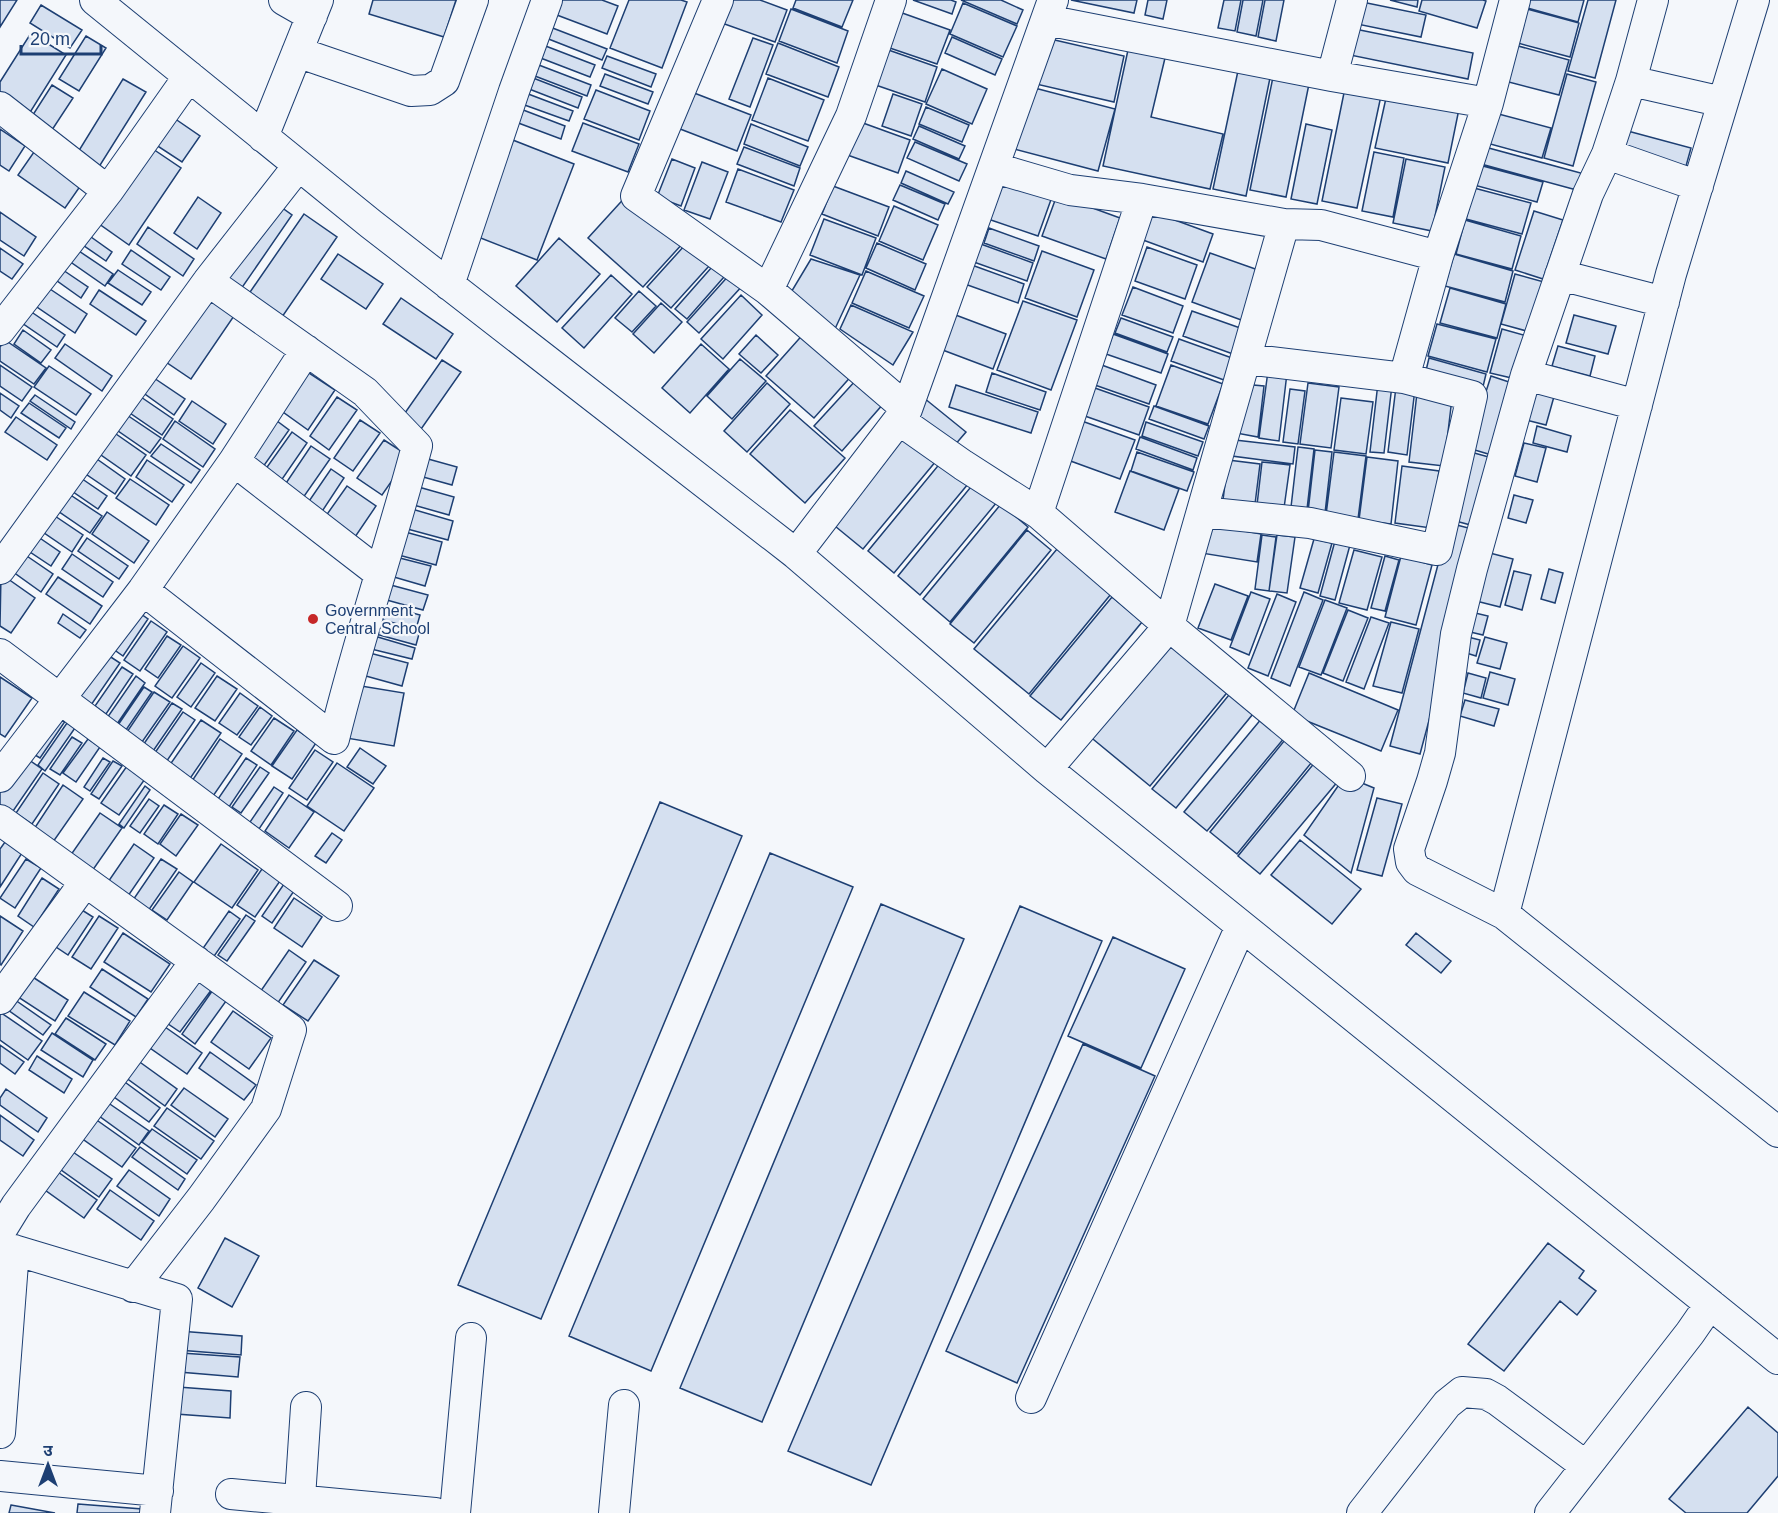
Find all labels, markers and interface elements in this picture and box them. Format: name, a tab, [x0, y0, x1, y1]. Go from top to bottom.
scale bar	[21, 18, 100, 56]
text: 20 m	[30, 29, 70, 49]
place label: Government Central School	[325, 602, 430, 637]
marker: Government Central School	[306, 612, 320, 626]
north arrow	[18, 1435, 78, 1495]
text: उ	[43, 1442, 53, 1459]

